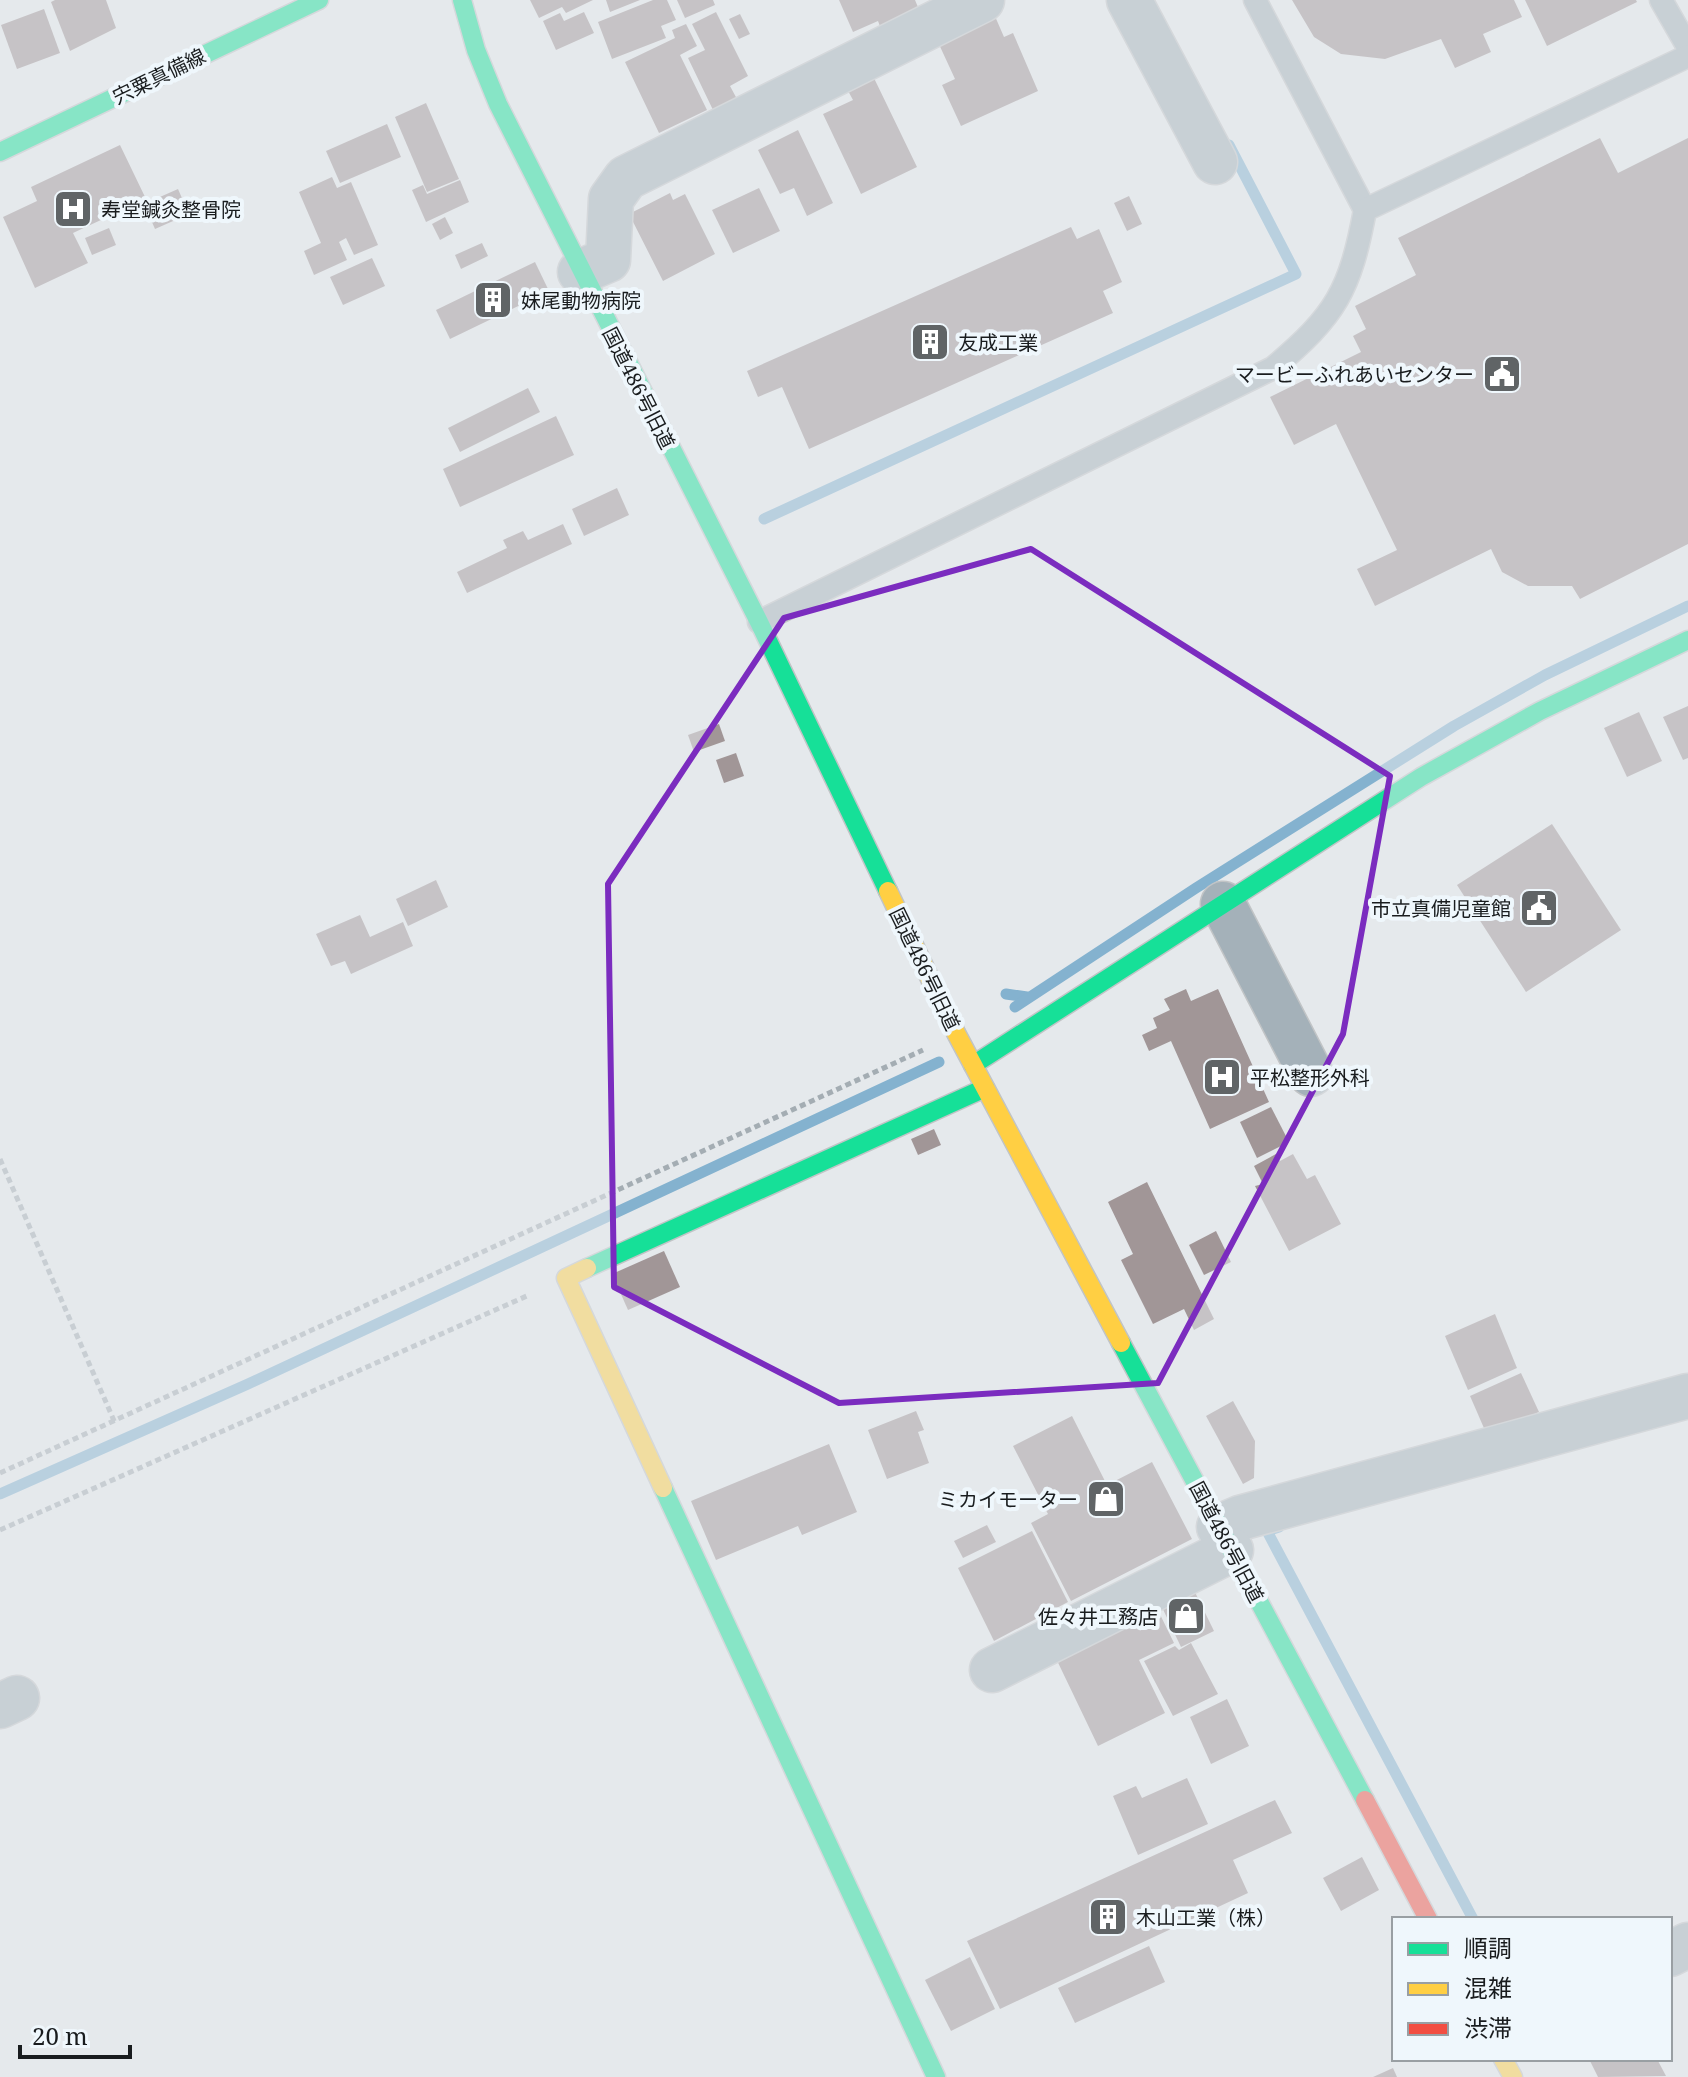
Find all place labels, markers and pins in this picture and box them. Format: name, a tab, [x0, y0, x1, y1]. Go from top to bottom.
hospital icon: 寿堂鍼灸整骨院	[52, 188, 94, 230]
place label: 寿堂鍼灸整骨院	[101, 196, 241, 223]
building icon: 妹尾動物病院	[472, 279, 514, 321]
place label: 妹尾動物病院	[521, 287, 641, 314]
building icon: 友成工業	[909, 321, 951, 363]
place label: 友成工業	[958, 329, 1038, 356]
public building icon: マービーふれあいセンター	[1481, 353, 1523, 395]
place label: マービーふれあいセンター	[1235, 361, 1474, 388]
public building icon: 市立真備児童館	[1518, 887, 1560, 929]
place label: 市立真備児童館	[1371, 895, 1511, 922]
hospital icon: 平松整形外科	[1201, 1056, 1243, 1098]
place label: 平松整形外科	[1250, 1064, 1370, 1091]
shop icon: ミカイモーター	[1085, 1478, 1127, 1520]
place label: ミカイモーター	[938, 1486, 1078, 1513]
shop icon: 佐々井工務店	[1165, 1595, 1207, 1637]
place label: 佐々井工務店	[1038, 1603, 1158, 1630]
building icon: 木山工業（株）	[1087, 1896, 1129, 1938]
place label: 木山工業（株）	[1136, 1904, 1276, 1931]

